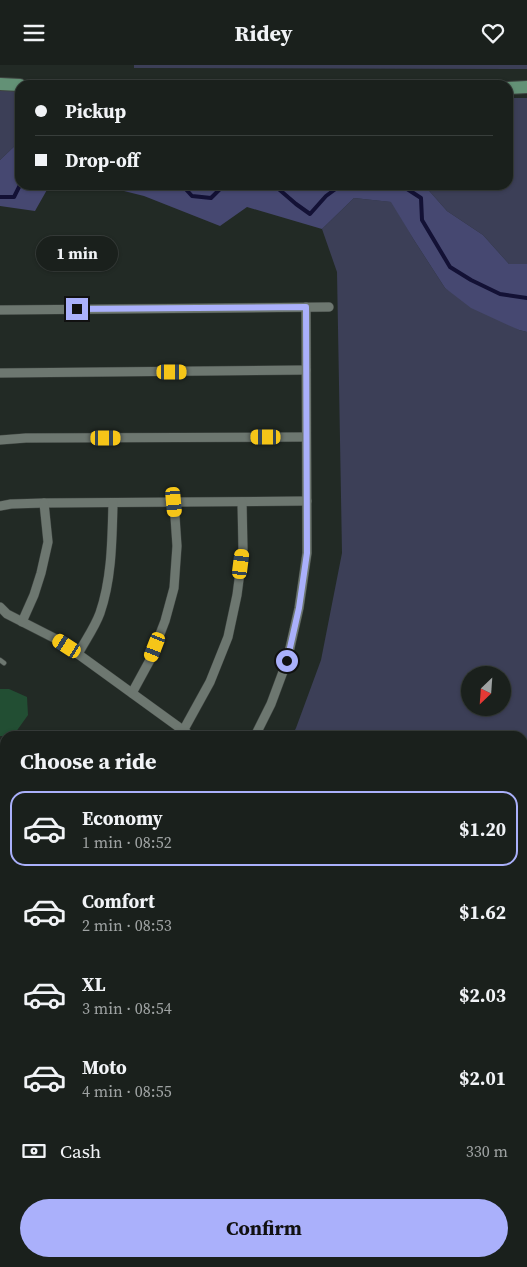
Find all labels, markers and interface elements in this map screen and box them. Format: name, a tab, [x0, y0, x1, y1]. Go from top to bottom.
text: Ridey	[234, 18, 293, 48]
icon: menu	[20, 19, 48, 47]
icon: heart	[479, 19, 507, 47]
text: Pickup	[65, 98, 126, 124]
text: Drop-off	[65, 147, 139, 173]
callout: 1 min	[36, 237, 118, 271]
text: 1 min	[56, 242, 98, 264]
route end	[66, 298, 88, 320]
car	[157, 365, 187, 380]
car	[251, 430, 281, 445]
car	[91, 431, 121, 446]
car	[165, 486, 182, 518]
car	[231, 548, 250, 580]
car	[142, 630, 167, 664]
car	[50, 632, 83, 660]
route start	[276, 650, 298, 672]
north arrow	[461, 666, 511, 716]
map controls	[461, 666, 511, 716]
text: Choose a ride	[20, 746, 157, 776]
text: Economy	[82, 805, 163, 831]
icon: car	[22, 806, 67, 851]
text: $1.20	[459, 816, 506, 842]
text: 1 min · 08:52	[82, 831, 172, 853]
text: Comfort	[82, 888, 155, 914]
icon: car	[22, 889, 67, 934]
text: $1.62	[459, 899, 506, 925]
text: 2 min · 08:53	[82, 914, 172, 936]
text: XL	[82, 971, 105, 997]
icon: car	[22, 972, 67, 1017]
text: $2.03	[459, 982, 506, 1008]
text: 3 min · 08:54	[82, 997, 172, 1019]
text: Moto	[82, 1054, 127, 1080]
icon: car	[22, 1055, 67, 1100]
text: $2.01	[459, 1065, 506, 1091]
text: 4 min · 08:55	[82, 1080, 172, 1102]
icon: cash	[20, 1137, 48, 1165]
text: Cash	[60, 1138, 101, 1164]
text: 330 m	[466, 1140, 508, 1162]
button: Confirm	[20, 1199, 508, 1257]

